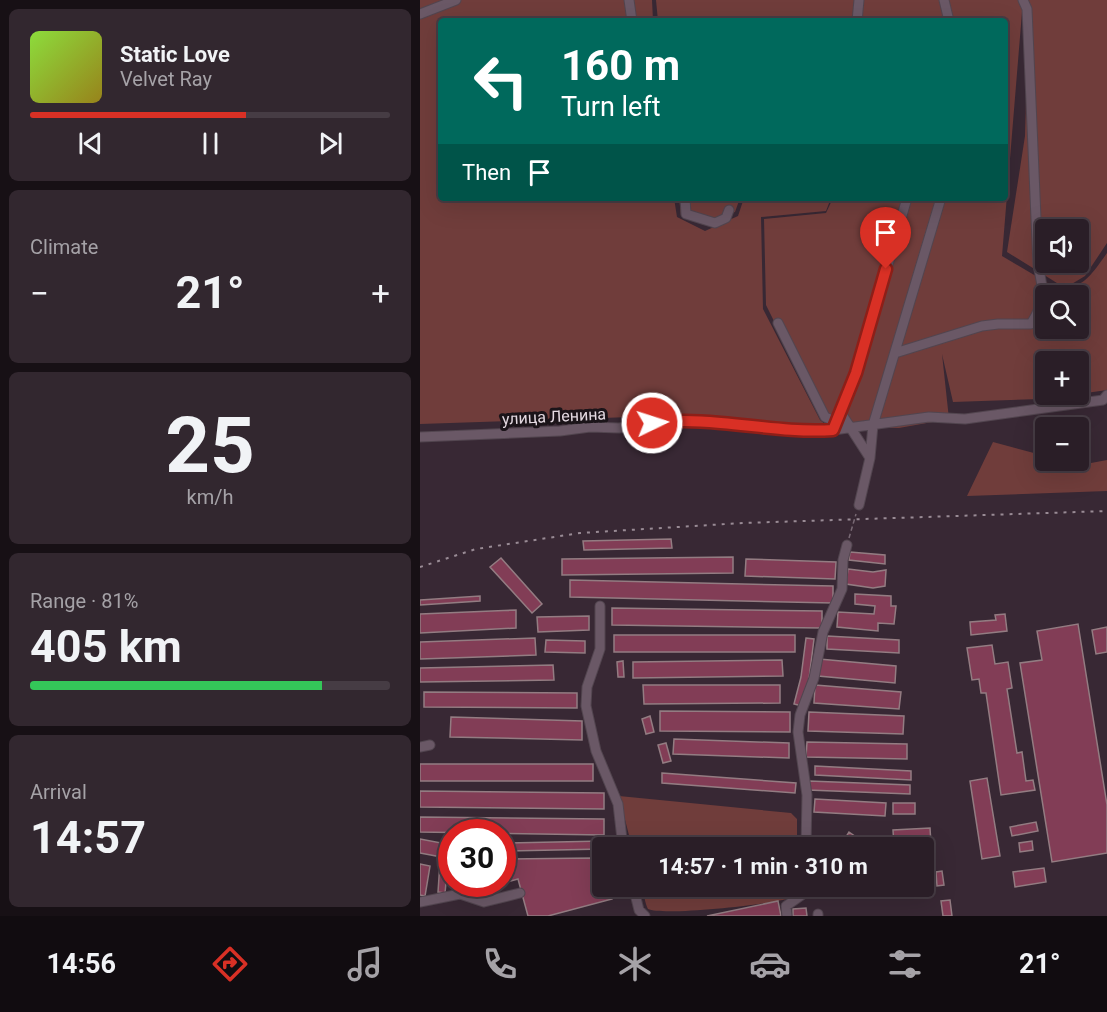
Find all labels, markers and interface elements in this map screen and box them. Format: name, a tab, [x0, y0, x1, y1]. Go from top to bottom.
text: 160 m	[561, 41, 680, 90]
text: Static Love	[120, 42, 230, 67]
icon: left	[462, 42, 540, 120]
text: Velvet Ray	[120, 67, 212, 91]
text: Turn left	[561, 91, 661, 123]
icon: previous	[74, 127, 107, 160]
icon: pause	[194, 127, 227, 160]
icon: next	[314, 127, 347, 160]
icon: arrive	[523, 156, 556, 189]
text: Then	[462, 160, 511, 185]
pin	[860, 207, 911, 269]
icon: arrive	[869, 216, 902, 249]
map controls	[1035, 219, 1089, 471]
button: sound	[1035, 219, 1089, 273]
text: Climate	[30, 235, 98, 259]
text: 21°	[175, 266, 245, 319]
text: −	[30, 274, 49, 313]
text: +	[371, 274, 390, 313]
button: search	[1035, 285, 1089, 339]
button: +	[1035, 351, 1089, 405]
position arrow	[620, 391, 684, 455]
text: 25	[165, 400, 255, 491]
street label: улица Ленина	[502, 404, 606, 429]
button: −	[1035, 417, 1089, 471]
text: km/h	[187, 485, 233, 509]
text: Range · 81%	[30, 589, 138, 613]
text: 405 km	[30, 620, 182, 673]
text: Arrival	[30, 780, 87, 804]
text: 14:57	[30, 811, 146, 864]
speed limit sign: 30	[438, 819, 516, 897]
text: 14:57 · 1 min · 310 m	[658, 854, 868, 879]
icon: directions	[209, 943, 251, 985]
icon: music	[344, 943, 386, 985]
icon: phone	[479, 943, 521, 985]
icon: climate	[614, 943, 656, 985]
icon: car	[749, 943, 791, 985]
icon: filters	[884, 943, 926, 985]
text: 14:56	[46, 948, 116, 980]
text: 21°	[1019, 948, 1060, 980]

